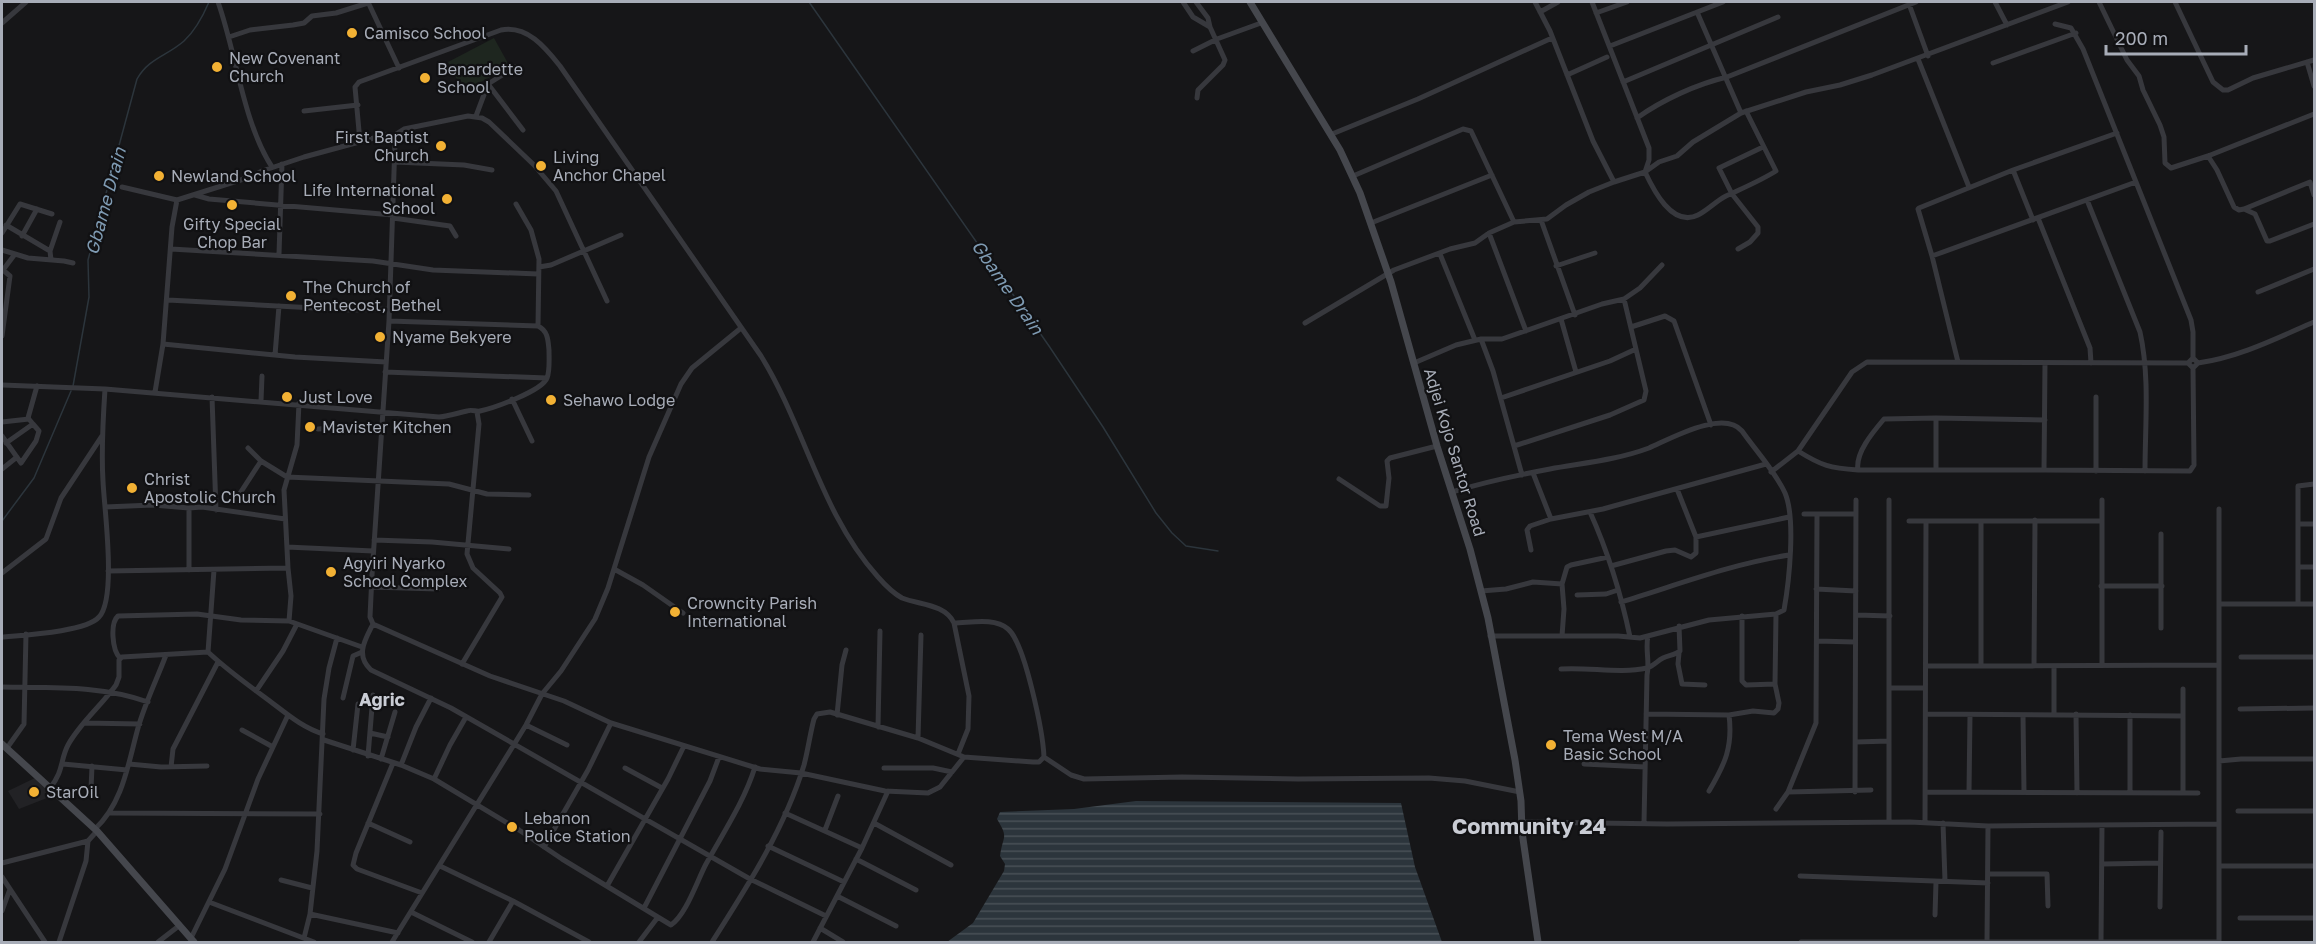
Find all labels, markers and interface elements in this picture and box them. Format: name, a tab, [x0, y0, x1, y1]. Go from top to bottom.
scale bar	[2106, 18, 2246, 56]
place label: Camisco School	[364, 23, 486, 43]
marker: Camisco School	[345, 26, 359, 40]
text: 200 m	[2115, 27, 2168, 49]
place label: New Covenant Church	[229, 48, 340, 86]
place label: Benardette School	[437, 59, 523, 97]
marker: New Covenant Church	[210, 60, 224, 74]
marker: Benardette School	[418, 71, 432, 85]
place label: First Baptist Church	[335, 127, 429, 165]
marker: First Baptist Church	[434, 139, 448, 153]
water label: Gbame Drain	[80, 144, 130, 257]
place label: Living Anchor Chapel	[553, 147, 666, 185]
marker: Living Anchor Chapel	[534, 159, 548, 173]
place label: Newland School	[171, 166, 296, 186]
marker: Newland School	[152, 169, 166, 183]
place label: Life International School	[303, 180, 435, 218]
marker: Life International School	[440, 192, 454, 206]
marker: Gifty Special Chop Bar	[225, 198, 239, 212]
place label: Gifty Special Chop Bar	[183, 214, 281, 252]
water label: Gbame Drain	[967, 236, 1049, 339]
place label: The Church of Pentecost, Bethel	[303, 277, 441, 315]
marker: The Church of Pentecost, Bethel	[284, 289, 298, 303]
place label: Nyame Bekyere	[392, 327, 512, 347]
marker: Nyame Bekyere	[373, 330, 387, 344]
street label: Adjei Kojo Santor Road	[1420, 365, 1490, 539]
place label: Just Love	[299, 387, 373, 407]
marker: Just Love	[280, 390, 294, 404]
place label: Sehawo Lodge	[563, 390, 675, 410]
marker: Sehawo Lodge	[544, 393, 558, 407]
place label: Mavister Kitchen	[322, 417, 452, 437]
marker: Mavister Kitchen	[303, 420, 317, 434]
place label: Christ Apostolic Church	[144, 469, 276, 507]
marker: Christ Apostolic Church	[125, 481, 139, 495]
place label: Agyiri Nyarko School Complex	[343, 553, 468, 591]
marker: Agyiri Nyarko School Complex	[324, 565, 338, 579]
place label: Crowncity Parish International	[687, 593, 817, 631]
marker: Crowncity Parish International	[668, 605, 682, 619]
district label: Agric	[359, 688, 405, 710]
place label: Tema West M/A Basic School	[1563, 726, 1683, 764]
marker: Tema West M/A Basic School	[1544, 738, 1558, 752]
place label: StarOil	[46, 782, 99, 802]
marker: StarOil	[27, 785, 41, 799]
place label: Lebanon Police Station	[524, 808, 631, 846]
district label: Community 24	[1452, 812, 1606, 839]
marker: Lebanon Police Station	[505, 820, 519, 834]

